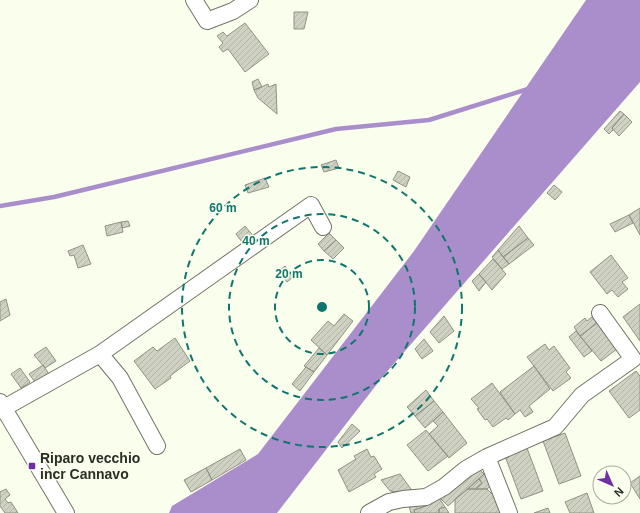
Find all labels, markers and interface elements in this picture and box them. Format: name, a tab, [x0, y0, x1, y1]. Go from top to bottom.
text: 60 m	[209, 201, 237, 215]
text: 40 m	[242, 234, 270, 248]
text: 20 m	[275, 267, 303, 281]
centre of rings	[315, 300, 329, 314]
place label: Riparo vecchio incr Cannavo	[40, 450, 140, 482]
marker: Riparo vecchio incr Cannavo	[27, 461, 37, 471]
north arrow	[592, 465, 632, 505]
text: N	[612, 485, 626, 499]

